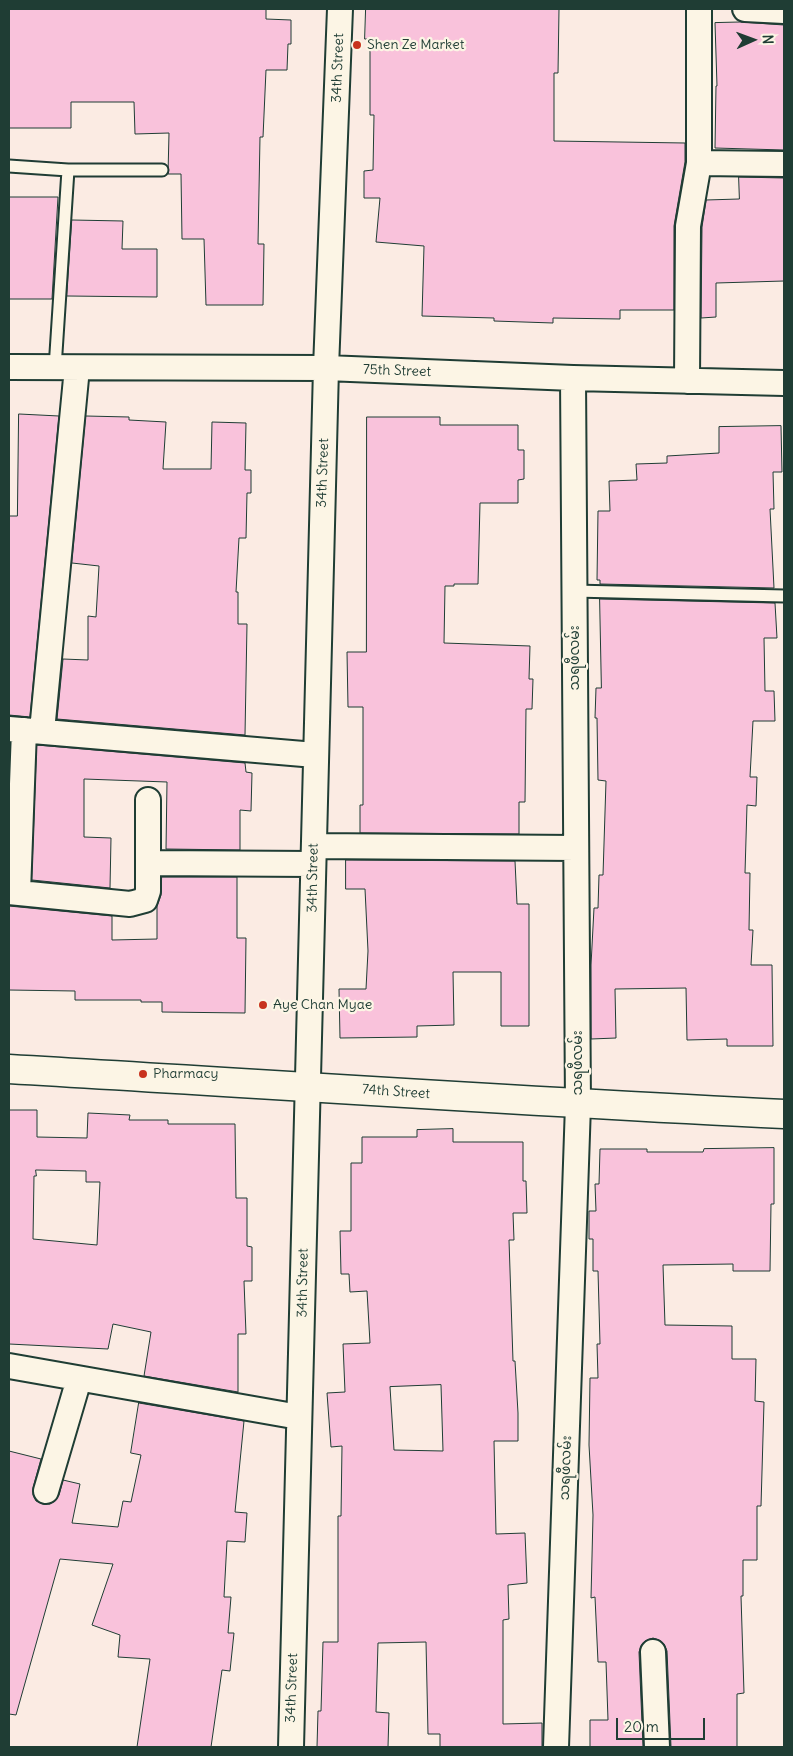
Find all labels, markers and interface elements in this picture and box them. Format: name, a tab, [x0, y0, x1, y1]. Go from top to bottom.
north arrow	[728, 15, 778, 65]
street label: 34th Street	[328, 33, 348, 103]
text: N	[759, 34, 777, 45]
place label: Shen Ze Market	[367, 37, 464, 53]
marker: Shen Ze Market	[351, 39, 363, 51]
street label: 75th Street	[363, 361, 431, 381]
street label: 34th Street	[313, 438, 333, 508]
street label: သရဖီလမ်း	[567, 626, 583, 690]
street label: 34th Street	[304, 843, 322, 913]
place label: Aye Chan Myae	[273, 997, 372, 1013]
marker: Aye Chan Myae	[257, 999, 269, 1011]
street label: သရဖီလမ်း	[570, 1031, 586, 1095]
place label: Pharmacy	[153, 1066, 218, 1082]
marker: Pharmacy	[137, 1068, 149, 1080]
street label: 74th Street	[361, 1081, 431, 1103]
street label: 34th Street	[294, 1248, 312, 1318]
street label: သရဖီလမ်း	[556, 1435, 576, 1501]
street label: 34th Street	[282, 1653, 302, 1723]
scale bar	[618, 1708, 707, 1740]
text: 20 m	[624, 1717, 659, 1736]

